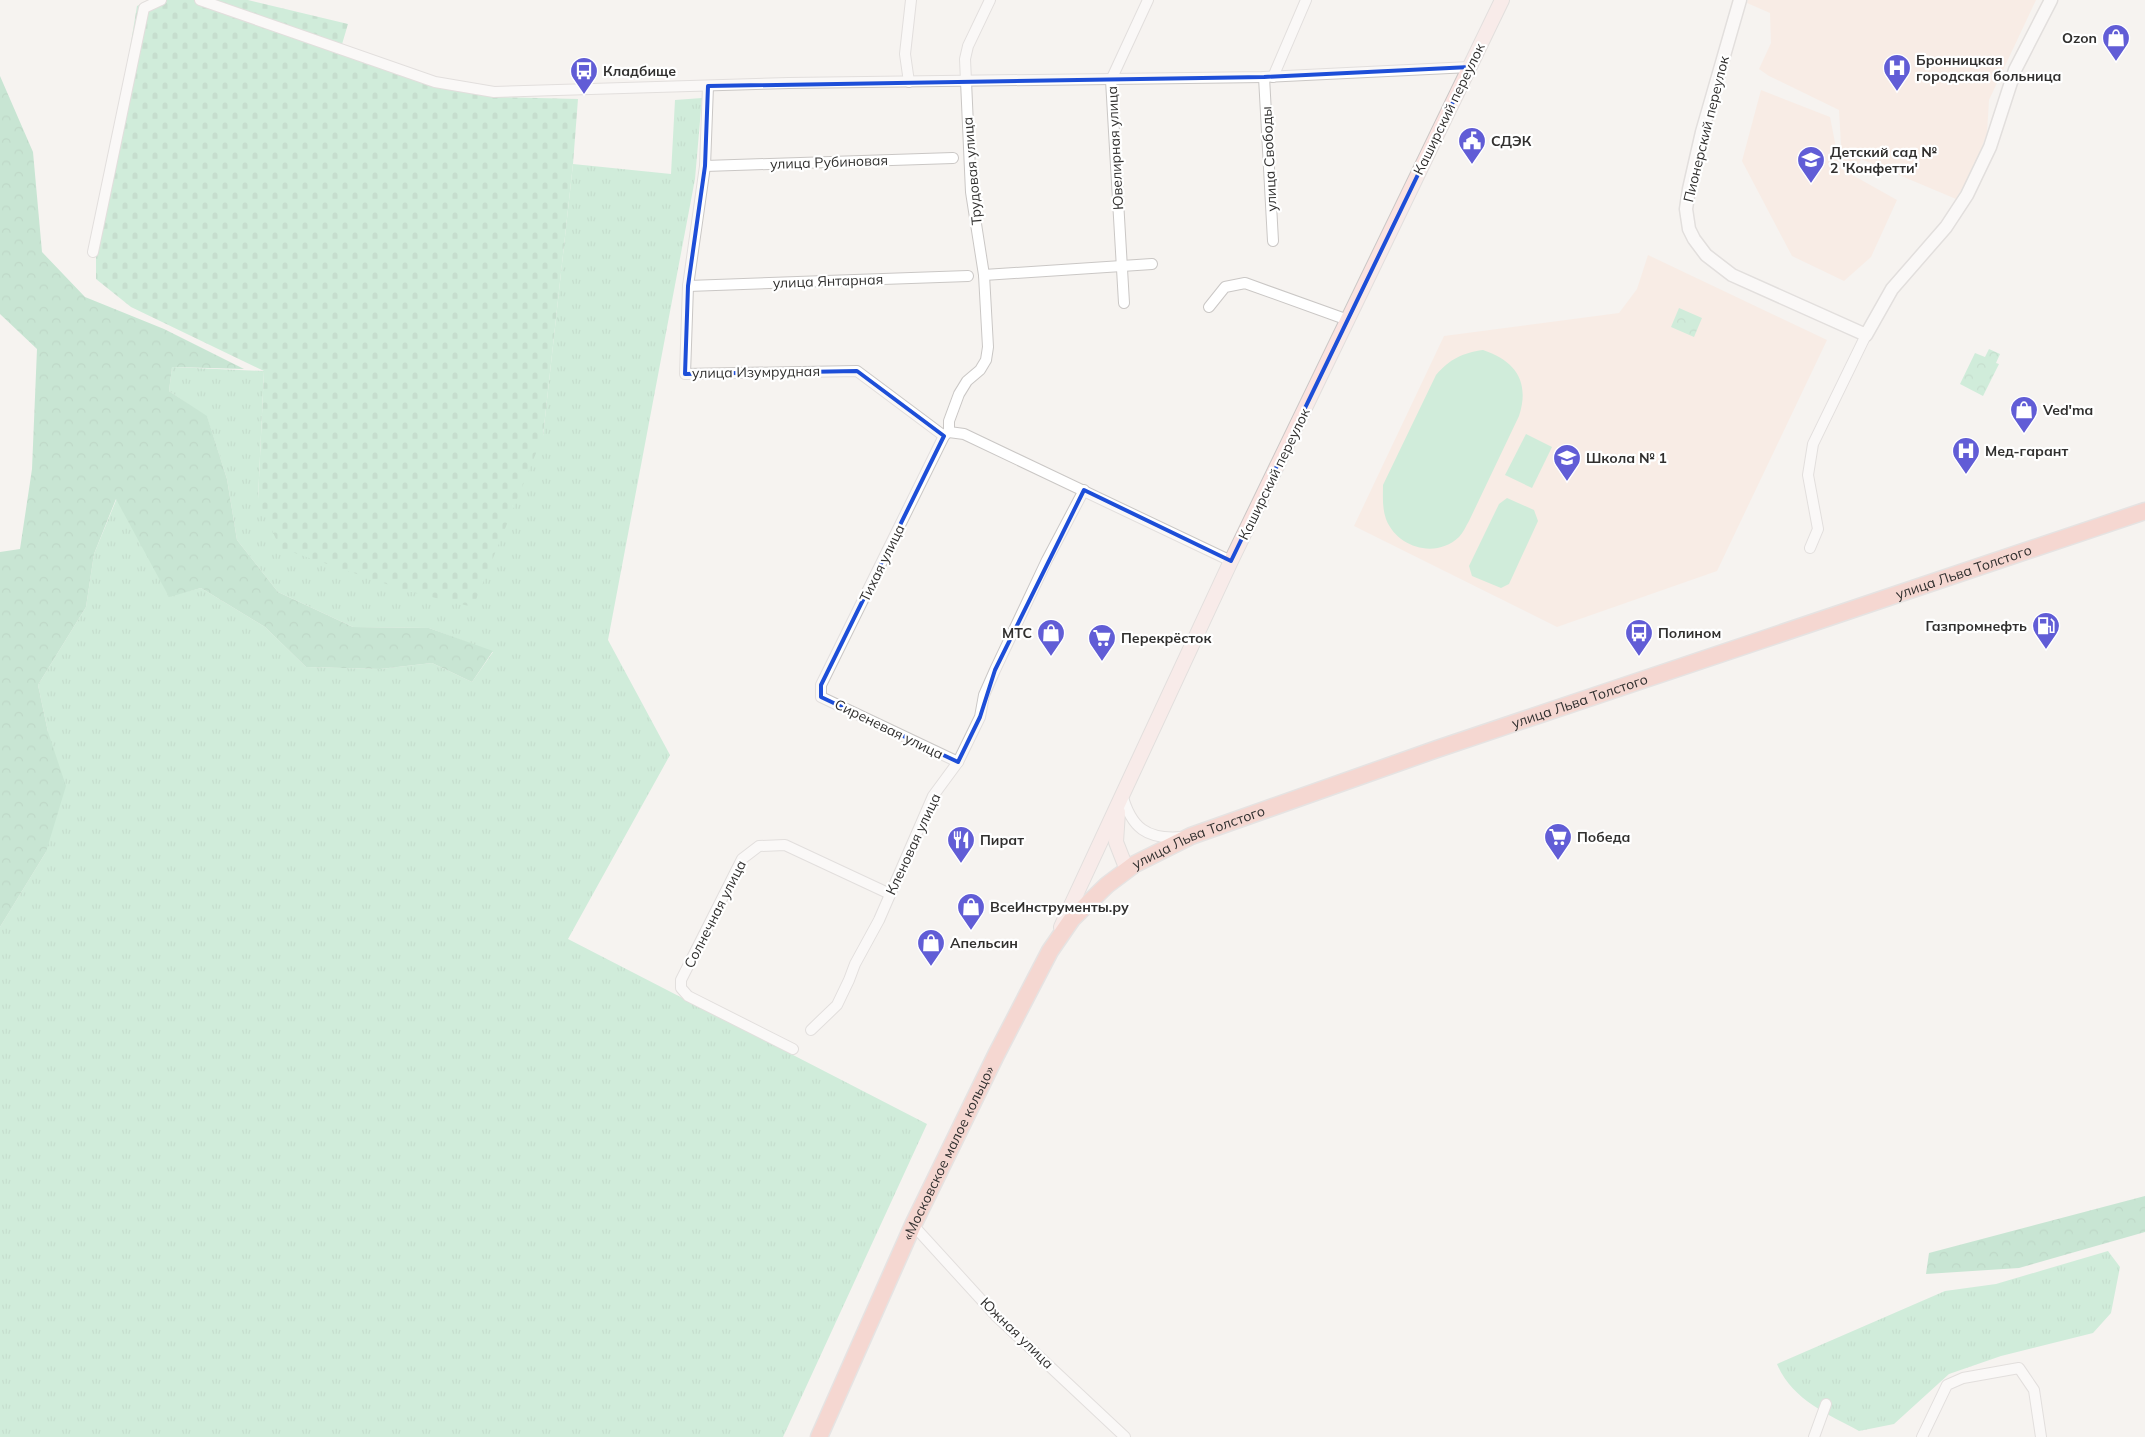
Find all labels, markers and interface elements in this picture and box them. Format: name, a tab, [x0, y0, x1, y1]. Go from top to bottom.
shop icon: Ozon	[2101, 23, 2131, 62]
place label: Ozon	[2062, 29, 2097, 47]
street label: Каширский переулок	[1409, 40, 1489, 178]
place label: Бронницкая городская больница	[1916, 51, 2061, 85]
hospital icon: Бронницкая городская больница	[1882, 53, 1912, 92]
street label: Пионерский переулок	[1679, 54, 1733, 204]
bus stop icon: Кладбище	[569, 56, 599, 95]
place label: Кладбище	[603, 62, 676, 80]
street label: Ювелирная улица	[1103, 85, 1127, 211]
street label: улица Свободы	[1257, 106, 1281, 212]
street label: Трудовая улица	[958, 116, 986, 226]
public building icon: СДЭК	[1457, 126, 1487, 165]
place label: СДЭК	[1491, 132, 1532, 150]
place label: Детский сад № 2 'Конфетти'	[1830, 143, 1937, 177]
school or university icon: Детский сад № 2 'Конфетти'	[1796, 145, 1826, 184]
street label: улица Рубиновая	[770, 151, 888, 173]
street label: улица Янтарная	[772, 270, 884, 292]
street label: улица Изумрудная	[692, 362, 820, 382]
shop icon: Ved'ma	[2009, 395, 2039, 434]
place label: Ved'ma	[2042, 401, 2093, 419]
street label: Каширский переулок	[1234, 405, 1314, 543]
hospital icon: Мед-гарант	[1951, 436, 1981, 475]
place label: Мед-гарант	[1985, 442, 2068, 460]
school or university icon: Школа № 1	[1552, 443, 1582, 482]
place label: Школа № 1	[1586, 449, 1667, 467]
street label: Тихая улица	[856, 521, 908, 605]
street label: улица Льва Толстого	[1893, 541, 2034, 603]
fuel station icon: Газпромнефть	[2031, 611, 2061, 650]
place label: Газпромнефть	[1925, 617, 2027, 635]
shop icon: МТС	[1036, 618, 1066, 657]
bus stop icon: Полином	[1624, 618, 1654, 657]
supermarket icon: Перекрёсток	[1087, 623, 1117, 662]
place label: МТС	[1002, 624, 1032, 642]
place label: Полином	[1658, 624, 1721, 642]
place label: Перекрёсток	[1121, 629, 1213, 647]
street label: улица Льва Толстого	[1509, 670, 1650, 732]
street label: Сиреневая улица	[832, 695, 946, 763]
street label: Кленовая улица	[882, 790, 944, 898]
street label: улица Льва Толстого	[1129, 802, 1267, 873]
supermarket icon: Победа	[1543, 822, 1573, 861]
restaurant icon: Пират	[946, 825, 976, 864]
place label: Победа	[1577, 828, 1630, 846]
place label: Пират	[980, 831, 1024, 849]
street label: Солнечная улица	[680, 857, 750, 971]
shop icon: ВсеИнструменты.ру	[956, 892, 986, 931]
place label: ВсеИнструменты.ру	[990, 898, 1129, 916]
shop icon: Апельсин	[916, 928, 946, 967]
place label: Апельсин	[950, 934, 1018, 952]
street label: «Московское малое кольцо»	[898, 1063, 998, 1243]
street label: Южная улица	[977, 1294, 1057, 1372]

